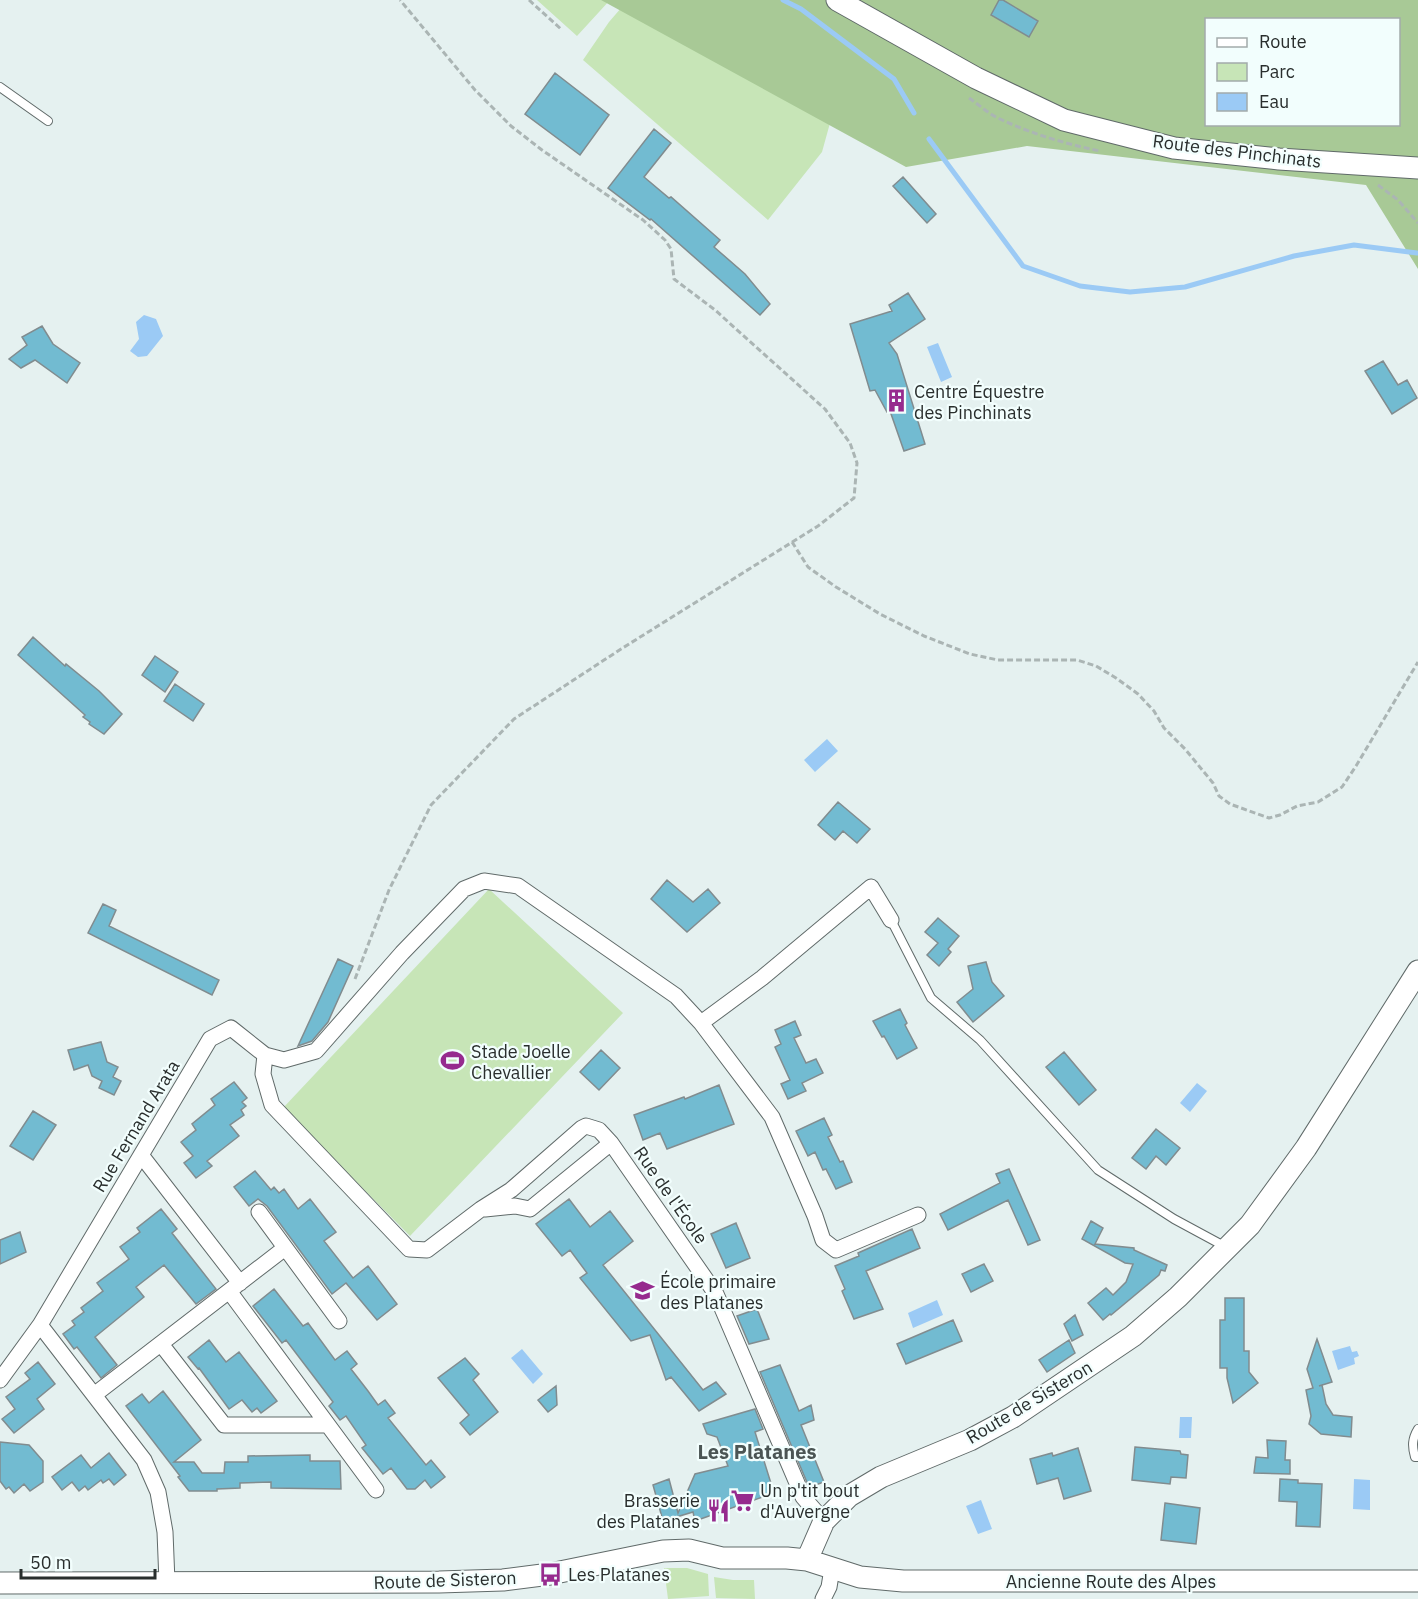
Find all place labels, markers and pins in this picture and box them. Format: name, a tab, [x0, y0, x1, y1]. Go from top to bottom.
place label: Centre Équestre des Pinchinats	[914, 380, 1045, 424]
building icon: Centre Équestre des Pinchinats	[883, 388, 909, 414]
place label: Stade Joelle Chevallier	[471, 1040, 571, 1084]
sports icon: Stade Joelle Chevallier	[440, 1048, 466, 1074]
place label: École primaire des Platanes	[660, 1270, 776, 1314]
school or university icon: École primaire des Platanes	[629, 1278, 655, 1304]
place label: Un p'tit bout d'Auvergne	[760, 1479, 860, 1523]
supermarket icon: Un p'tit bout d'Auvergne	[729, 1487, 755, 1513]
place label: Brasserie des Platanes	[596, 1489, 700, 1533]
restaurant icon: Brasserie des Platanes	[705, 1497, 731, 1523]
bus stop icon: Les Platanes	[537, 1561, 563, 1587]
place label: Les Platanes	[568, 1563, 670, 1586]

